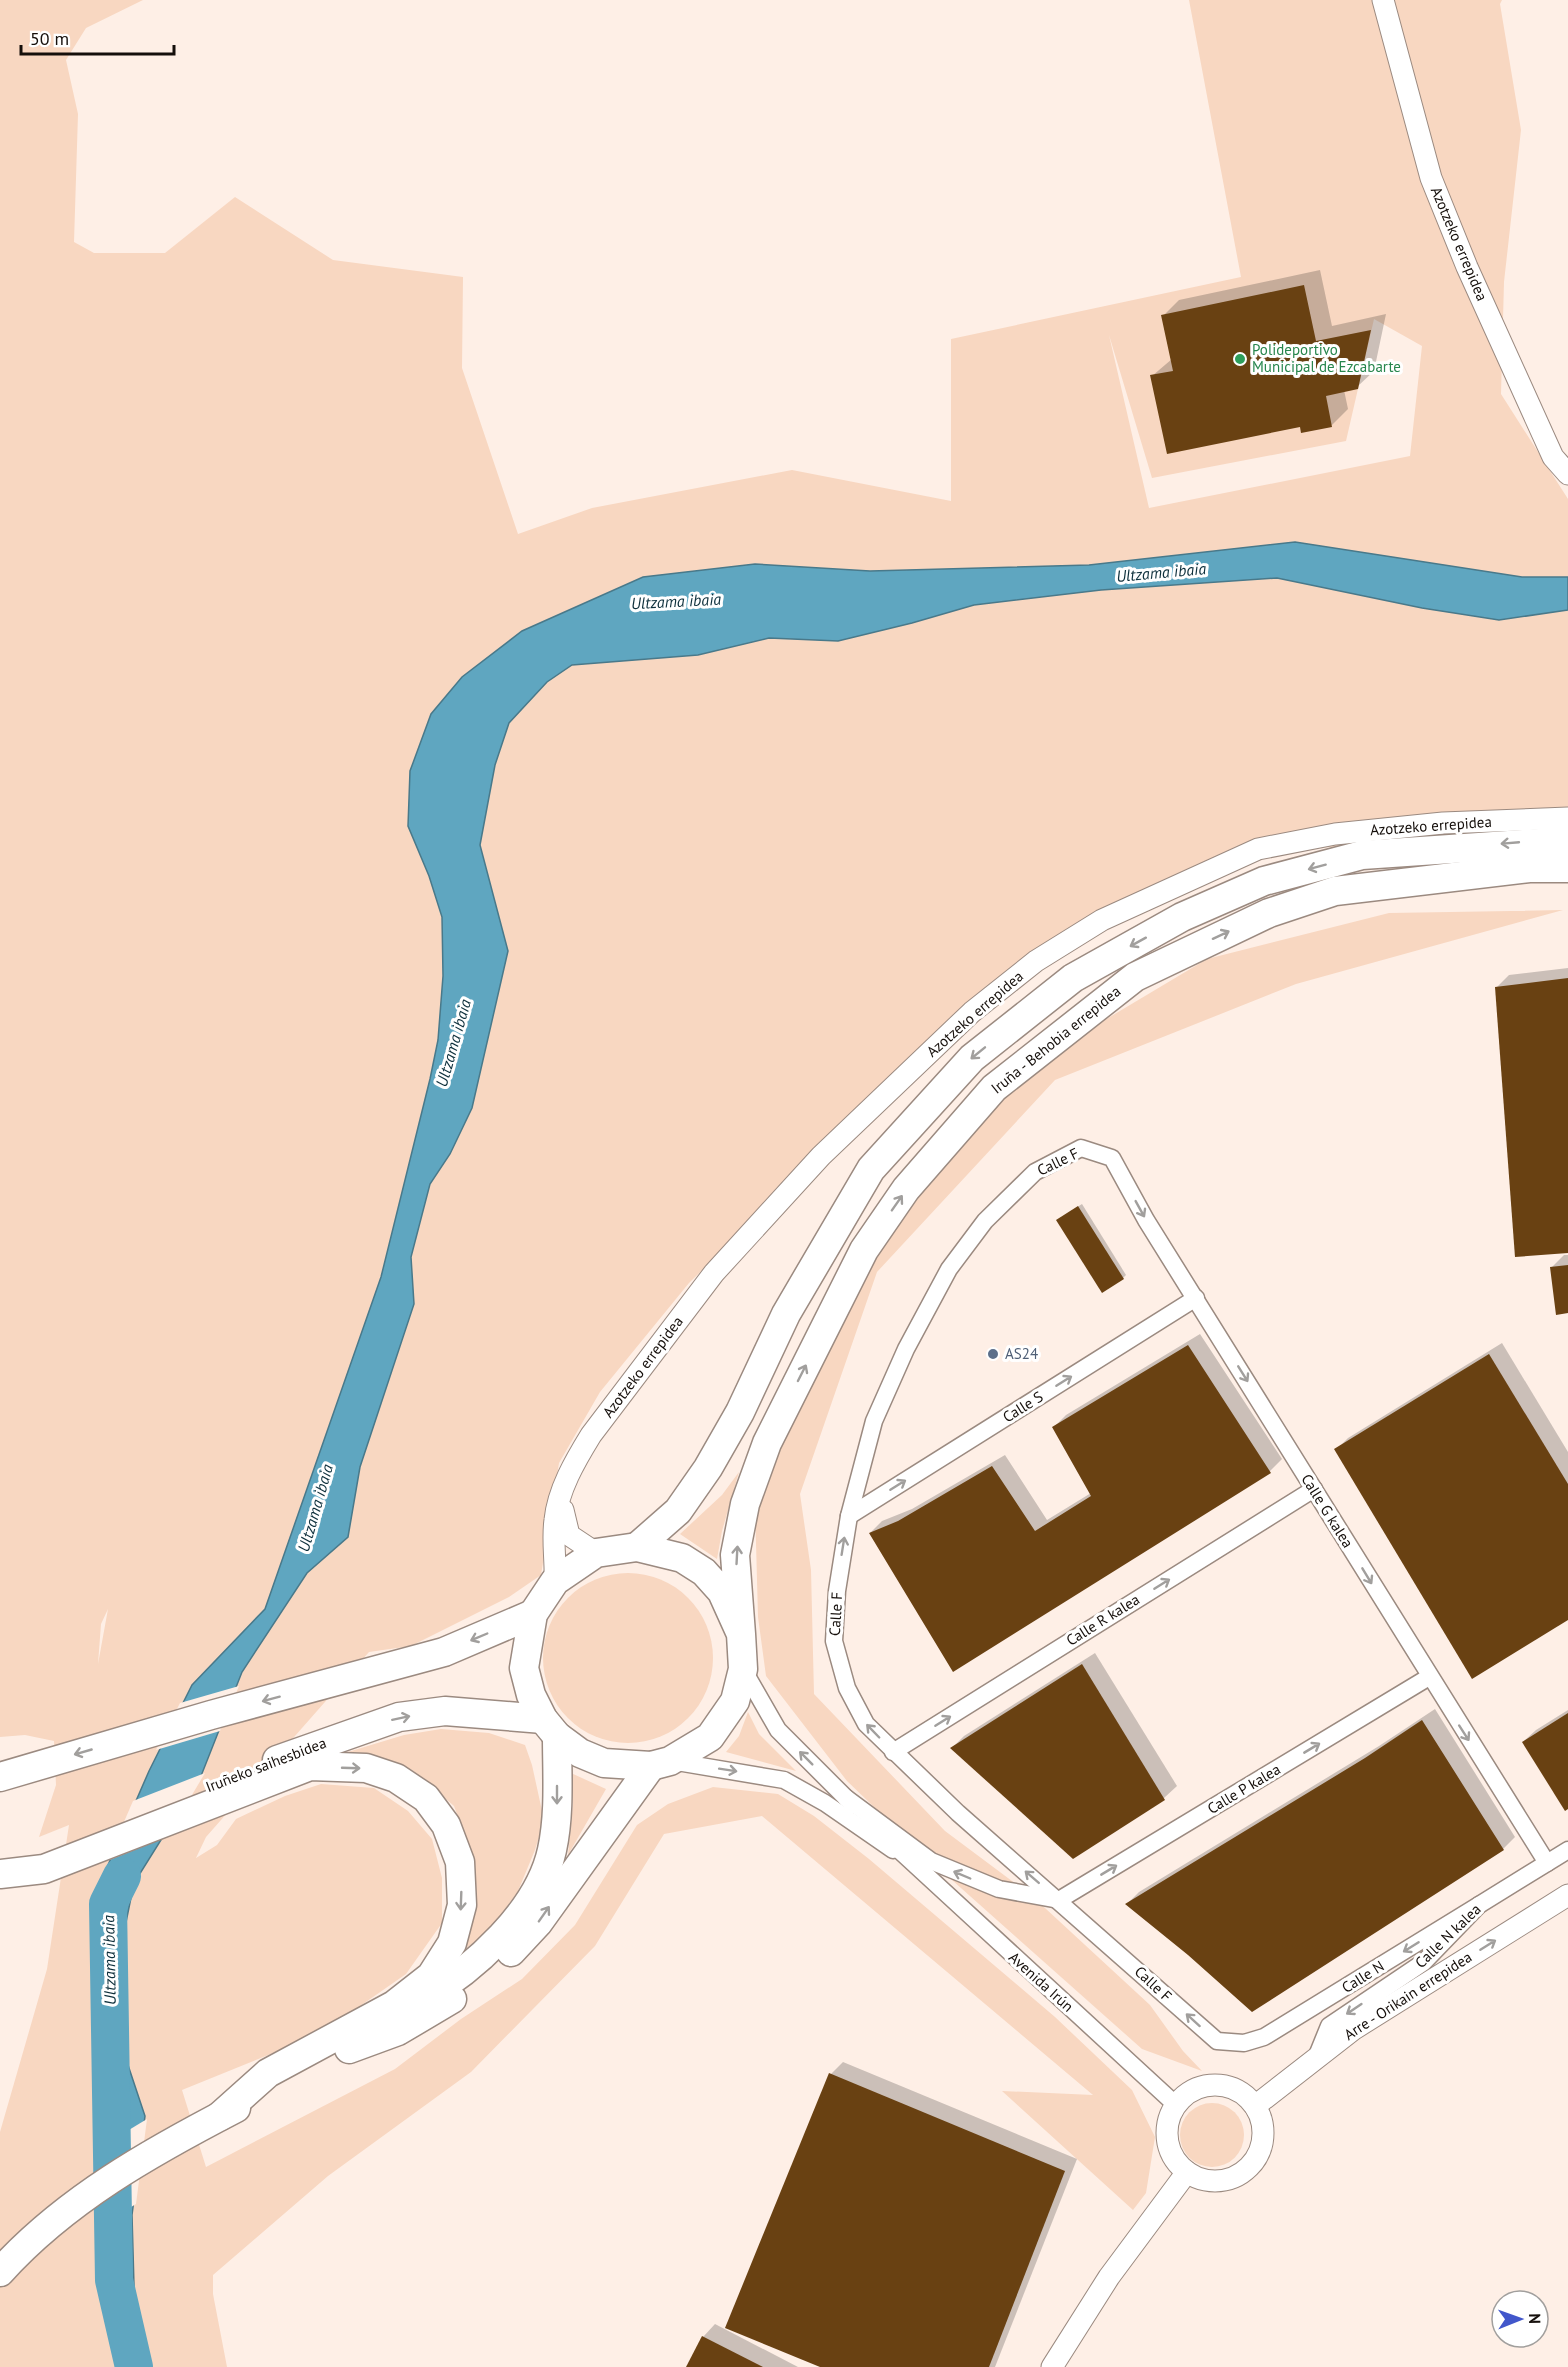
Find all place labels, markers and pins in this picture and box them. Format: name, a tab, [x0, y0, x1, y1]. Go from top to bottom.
place label: Polideportivo Municipal de Ezcabarte	[1252, 340, 1401, 376]
marker: Polideportivo Municipal de Ezcabarte	[1233, 352, 1247, 366]
place label: AS24	[1005, 1344, 1038, 1363]
marker: AS24	[986, 1347, 1000, 1361]

